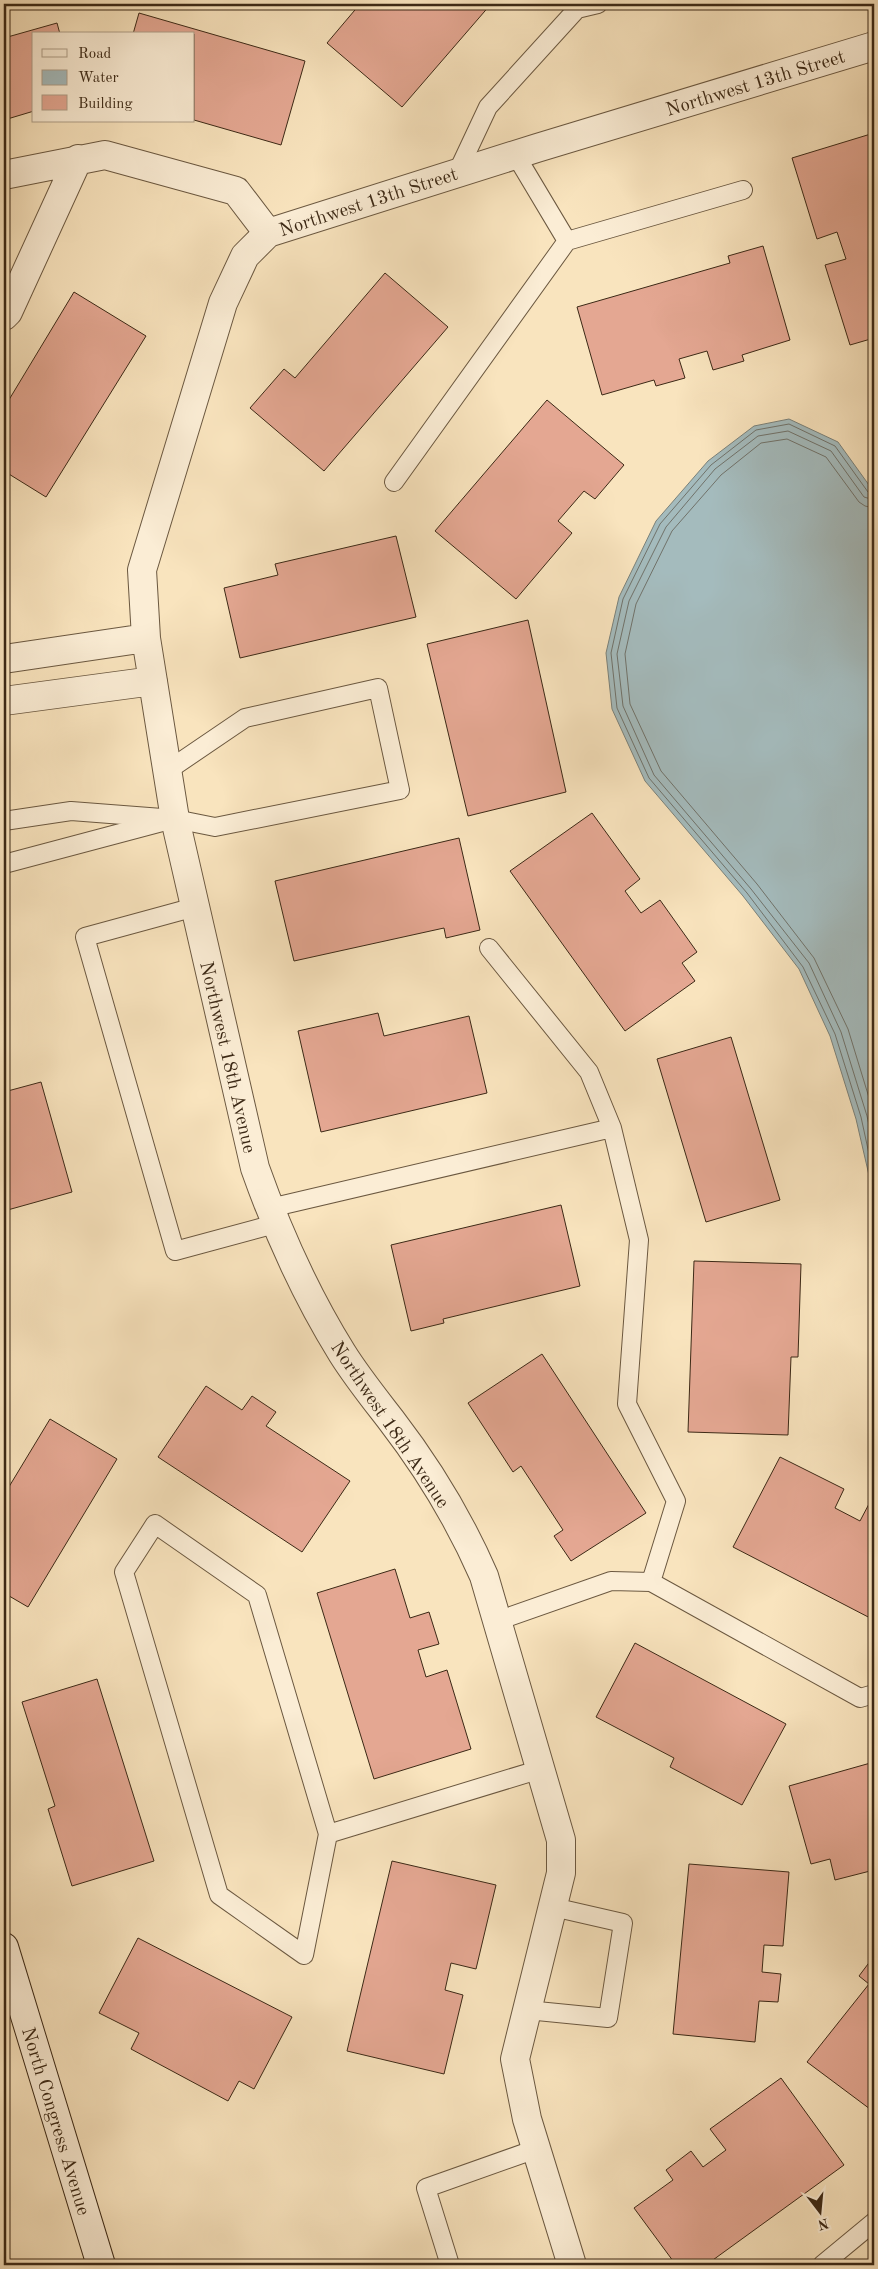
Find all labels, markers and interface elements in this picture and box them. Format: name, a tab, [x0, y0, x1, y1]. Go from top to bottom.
legend	[32, 32, 195, 122]
text: Road	[78, 47, 112, 62]
street label: Northwest 13th Street	[664, 48, 848, 121]
text: Water	[78, 71, 119, 86]
text: Building	[78, 97, 133, 112]
street label: Northwest 13th Street	[277, 166, 460, 241]
street label: Northwest 18th Avenue	[195, 960, 258, 1155]
street label: Northwest 18th Avenue	[326, 1339, 452, 1512]
street label: North Congress Avenue	[17, 2025, 92, 2218]
north arrow	[796, 2186, 846, 2236]
text: N	[816, 2215, 830, 2232]

